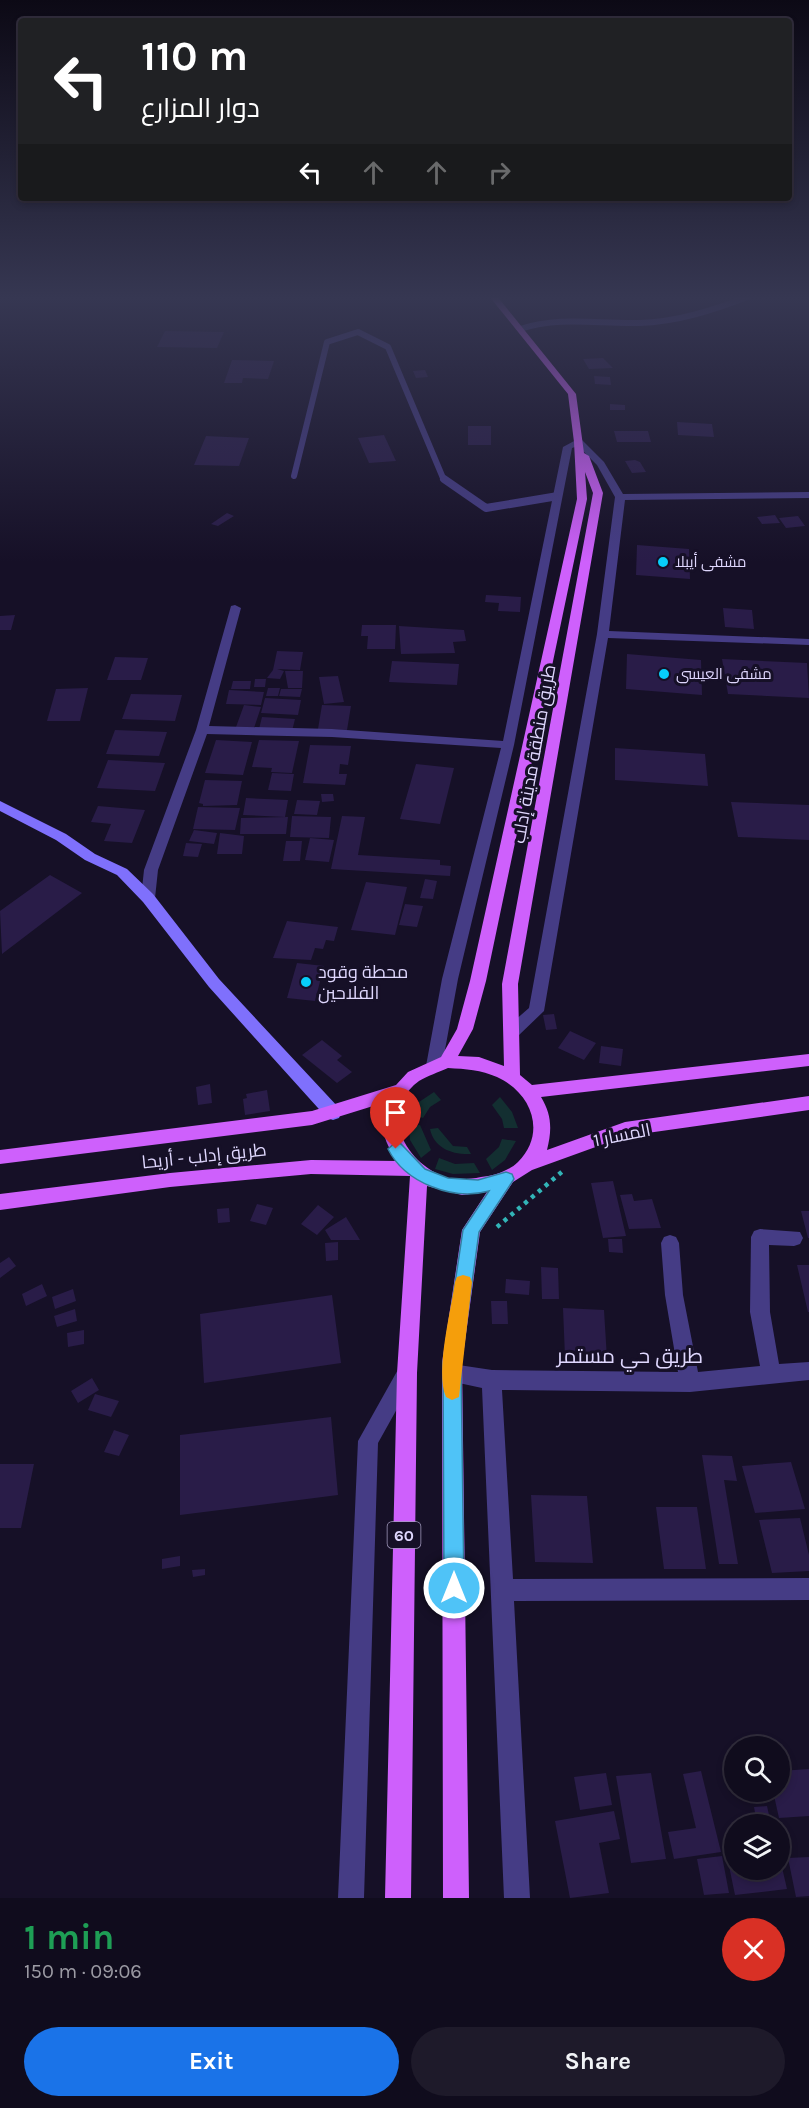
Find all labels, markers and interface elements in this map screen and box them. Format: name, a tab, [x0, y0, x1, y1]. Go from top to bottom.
text: 110 m	[141, 31, 248, 81]
icon: left	[42, 42, 120, 120]
text: دوار المزارع	[141, 92, 260, 124]
icon: left	[294, 156, 327, 189]
icon: ahead	[357, 156, 390, 189]
icon: ahead	[420, 156, 453, 189]
icon: right	[483, 156, 516, 189]
place label: مشفى أيبلا	[675, 552, 746, 572]
marker: مشفى أيبلا	[656, 555, 670, 569]
street label: طريق منطقة مدينة إدلب	[507, 663, 562, 845]
place label: مشفى العيسى	[676, 665, 772, 684]
marker: مشفى العيسى	[657, 667, 671, 681]
place label: محطة وقود الفلاحين	[318, 961, 408, 1004]
marker: محطة وقود الفلاحين	[299, 975, 313, 989]
pin	[370, 1087, 421, 1149]
icon: arrive	[379, 1096, 412, 1129]
street label: المسار 1	[592, 1119, 652, 1151]
street label: طريق إدلب - أريحا	[140, 1139, 268, 1174]
street label: طريق حي مستمر	[556, 1344, 703, 1372]
road number: 60	[388, 1522, 420, 1548]
position arrow	[422, 1556, 486, 1620]
map controls	[724, 1736, 790, 1880]
button: search	[724, 1736, 790, 1802]
button: layers	[724, 1814, 790, 1880]
text: 1 min	[24, 1916, 114, 1958]
button: close	[722, 1918, 785, 1981]
text: 150 m · 09:06	[24, 1960, 142, 1983]
button: Exit	[24, 2027, 399, 2096]
button: Share	[411, 2027, 785, 2096]

